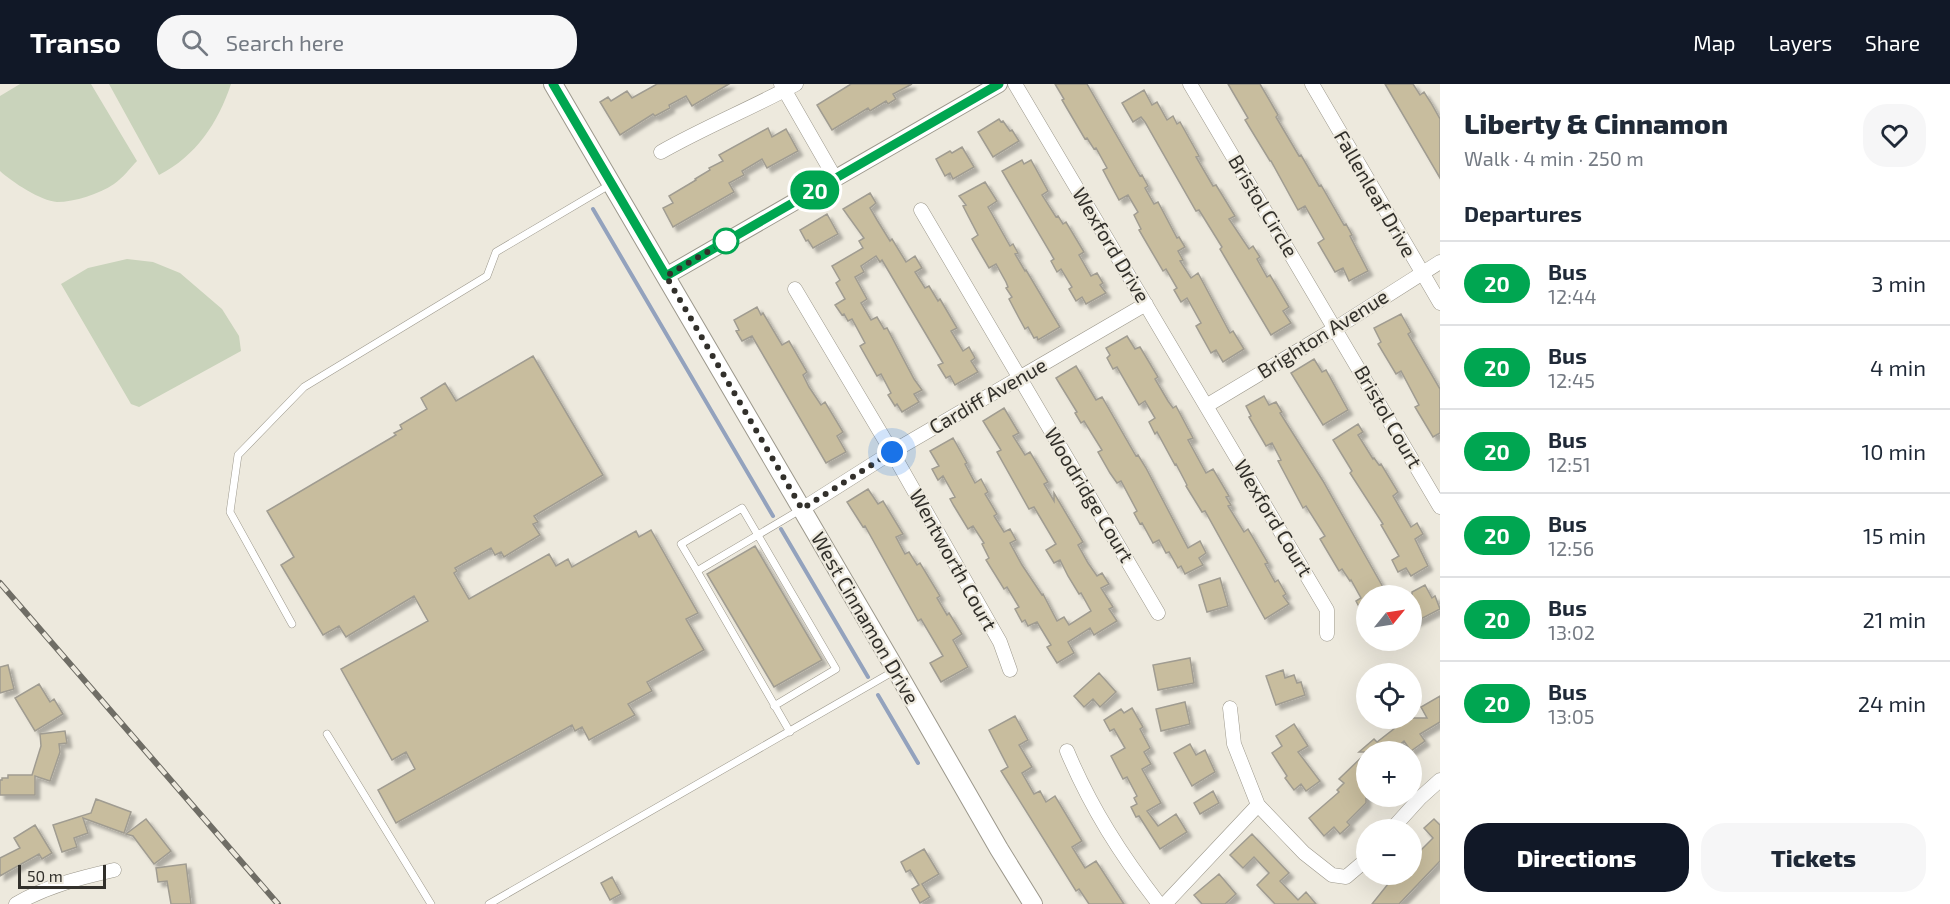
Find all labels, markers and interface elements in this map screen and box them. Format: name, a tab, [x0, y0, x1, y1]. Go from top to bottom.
search box	[157, 15, 577, 69]
text: Transo	[30, 25, 121, 59]
icon: search	[178, 26, 211, 59]
text: Search here	[226, 29, 344, 55]
text: Map	[1693, 30, 1735, 55]
text: Layers	[1768, 30, 1832, 55]
text: Share	[1865, 30, 1920, 55]
button: heart	[1863, 104, 1926, 167]
text: Liberty & Cinnamon	[1464, 106, 1728, 140]
street label: Fallenleaf Drive	[1330, 126, 1422, 261]
text: Walk · 4 min · 250 m	[1464, 146, 1644, 170]
street label: Bristol Circle	[1224, 150, 1304, 261]
line badge: 20	[788, 170, 842, 210]
text: 20	[802, 178, 828, 203]
street label: Wexford Drive	[1068, 183, 1156, 306]
text: Departures	[1464, 200, 1582, 226]
unlabelled marker	[713, 228, 739, 254]
text: Bus	[1548, 258, 1587, 284]
text: 3 min	[1871, 270, 1926, 296]
text: 20	[1484, 271, 1510, 296]
street label: Brighton Avenue	[1253, 283, 1392, 383]
text: 12:44	[1548, 284, 1597, 308]
text: Bus	[1548, 342, 1587, 368]
street label: Cardiff Avenue	[924, 352, 1051, 438]
text: 4 min	[1870, 354, 1926, 380]
text: 20	[1484, 355, 1510, 380]
street label: Bristol Court	[1350, 361, 1428, 472]
text: 12:45	[1548, 368, 1595, 392]
street label: Woodridge Court	[1040, 423, 1140, 567]
text: Bus	[1548, 426, 1587, 452]
your location	[877, 437, 907, 467]
text: 10 min	[1862, 438, 1926, 464]
text: 20	[1484, 439, 1510, 464]
text: 12:51	[1548, 452, 1591, 476]
street label: Wexford Court	[1230, 455, 1318, 581]
street label: Wentworth Court	[905, 485, 1003, 635]
text: Bus	[1548, 510, 1587, 536]
text: 15 min	[1863, 522, 1926, 548]
text: 20	[1484, 523, 1510, 548]
street label: West Cinnamon Drive	[807, 527, 925, 708]
text: 12:56	[1548, 536, 1594, 560]
north arrow	[1356, 585, 1422, 651]
map controls	[1356, 585, 1422, 885]
text: Bus	[1548, 594, 1587, 620]
text: 21 min	[1862, 606, 1926, 632]
text: 20	[1484, 607, 1510, 632]
text: 13:02	[1548, 620, 1595, 644]
button: locate	[1356, 663, 1422, 729]
text: Bus	[1548, 678, 1587, 704]
text: 24 min	[1858, 690, 1926, 716]
text: 20	[1484, 691, 1510, 716]
text: 13:05	[1548, 704, 1595, 728]
button: +	[1356, 741, 1422, 807]
button: −	[1356, 819, 1422, 885]
button: Directions	[1464, 823, 1689, 892]
button: Tickets	[1701, 823, 1926, 892]
scale bar	[18, 862, 106, 890]
text: 50 m	[27, 866, 63, 885]

